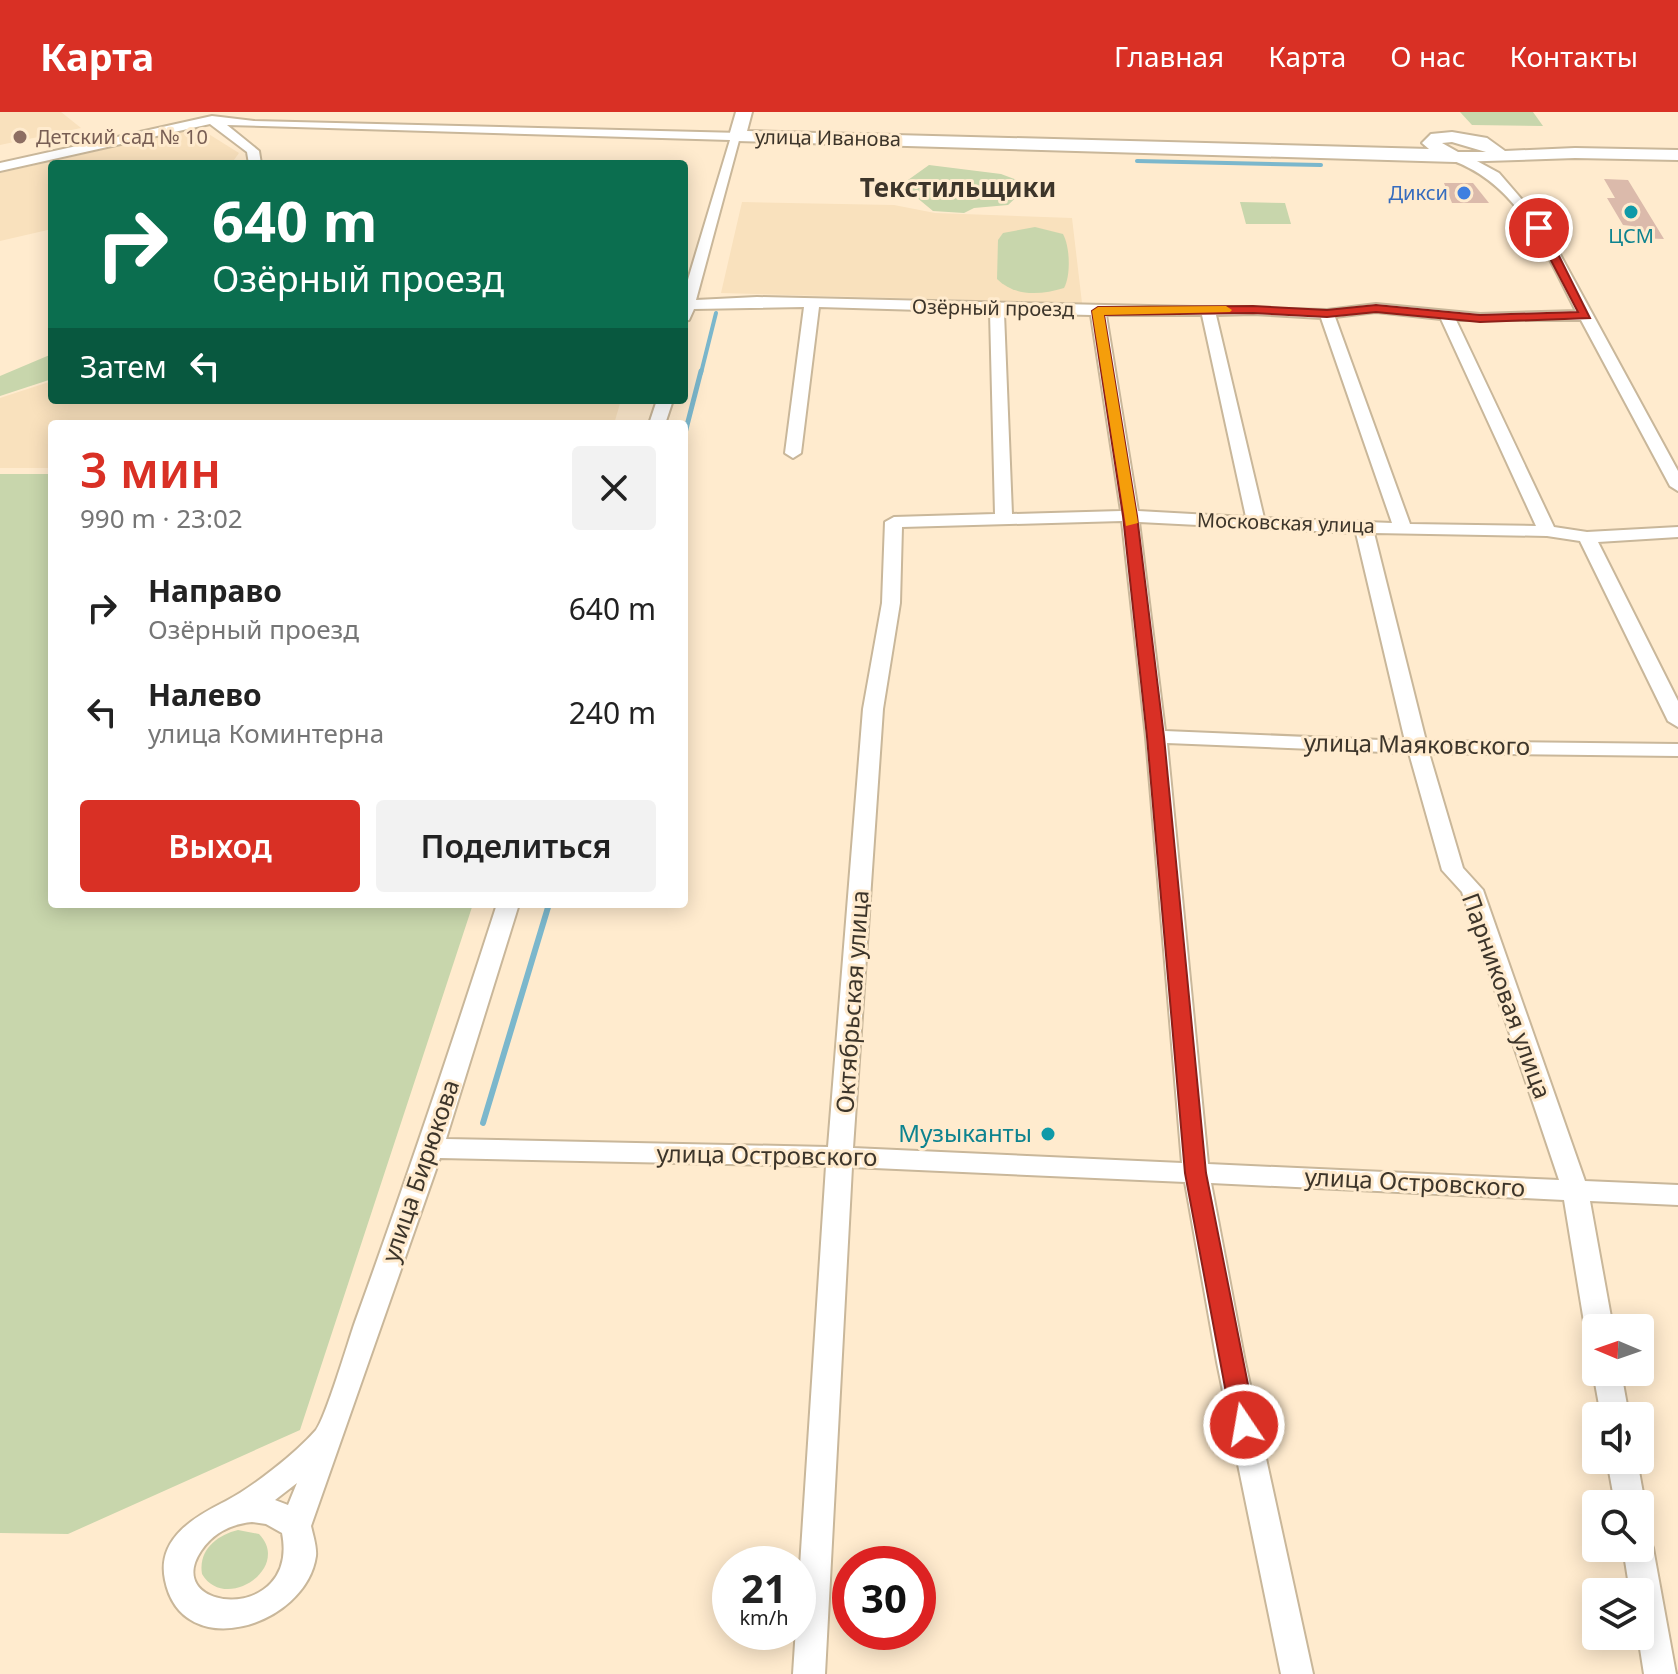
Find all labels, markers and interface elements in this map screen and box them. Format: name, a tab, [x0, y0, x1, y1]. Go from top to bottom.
text: Карта	[40, 30, 154, 82]
text: Главная	[1114, 37, 1224, 75]
text: Карта	[1268, 37, 1346, 75]
text: О нас	[1390, 37, 1466, 75]
text: Контакты	[1510, 37, 1638, 75]
place label: Детский сад № 10	[36, 123, 208, 150]
street label: улица Иванова	[755, 123, 901, 152]
marker: Детский сад № 10	[11, 128, 29, 146]
district label: Текстильщики	[860, 169, 1056, 205]
place label: Дикси	[1389, 179, 1448, 206]
text: 640 m	[212, 182, 377, 258]
marker: Дикси	[1455, 184, 1473, 202]
icon: right	[80, 192, 184, 296]
pin	[1505, 194, 1573, 262]
marker: ЦСМ	[1622, 203, 1640, 221]
icon: arrive	[1517, 206, 1561, 250]
place label: ЦСМ	[1608, 222, 1654, 249]
text: Озёрный проезд	[212, 254, 504, 303]
street label: Озёрный проезд	[912, 293, 1074, 322]
icon: left	[183, 344, 227, 388]
text: Затем	[80, 346, 167, 387]
text: 3 мин	[80, 437, 221, 502]
button: close	[572, 446, 656, 530]
text: 990 m · 23:02	[80, 500, 243, 536]
street label: Московская улица	[1197, 506, 1375, 539]
text: Направо	[148, 570, 282, 611]
icon: right	[80, 586, 124, 630]
text: 640 m	[569, 588, 656, 629]
text: Озёрный проезд	[148, 611, 359, 647]
text: Налево	[148, 674, 262, 715]
icon: left	[80, 690, 124, 734]
text: 240 m	[569, 692, 656, 733]
text: улица Коминтерна	[148, 715, 384, 751]
street label: улица Маяковского	[1304, 725, 1530, 762]
button: Выход	[80, 800, 360, 892]
button: Поделиться	[376, 800, 656, 892]
street label: Парниковая улица	[1455, 888, 1560, 1103]
street label: Октябрьская улица	[827, 889, 876, 1115]
street label: улица Бирюкова	[373, 1075, 466, 1266]
place label: Музыканты	[898, 1116, 1032, 1149]
marker: Музыканты	[1039, 1125, 1057, 1143]
street label: улица Островского	[656, 1136, 878, 1173]
street label: улица Островского	[1304, 1159, 1526, 1204]
north arrow	[1582, 1314, 1654, 1386]
map controls	[1582, 1314, 1654, 1650]
position arrow	[1202, 1383, 1286, 1467]
button: sound	[1582, 1402, 1654, 1474]
button: search	[1582, 1490, 1654, 1562]
speed limit sign: 30	[832, 1546, 936, 1650]
text: 21	[741, 1560, 787, 1615]
button: layers	[1582, 1578, 1654, 1650]
text: km/h	[739, 1604, 789, 1631]

